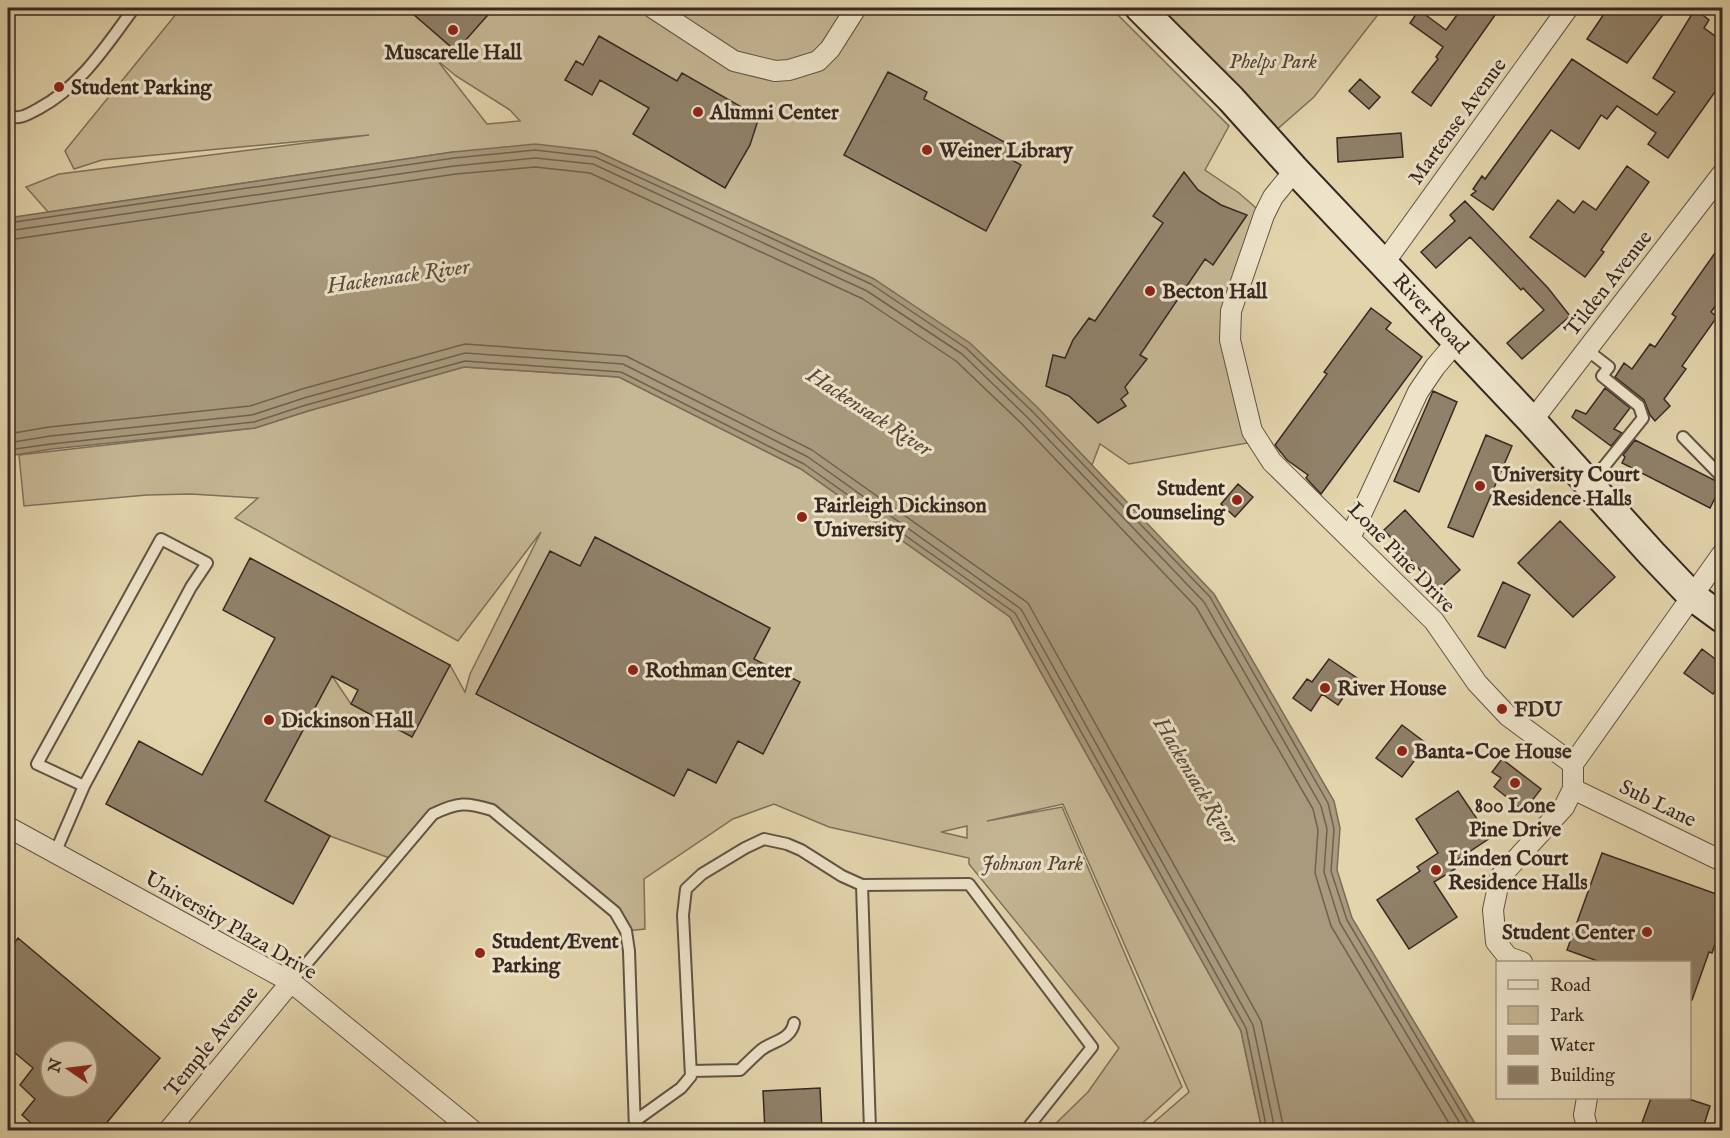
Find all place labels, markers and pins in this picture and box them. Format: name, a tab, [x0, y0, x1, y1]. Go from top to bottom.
marker: Muscarelle Hall	[446, 23, 460, 37]
place label: Muscarelle Hall	[384, 40, 523, 67]
place label: Student Parking	[71, 75, 212, 102]
marker: Student Parking	[52, 80, 66, 94]
place label: Alumni Center	[709, 100, 839, 127]
marker: Alumni Center	[691, 105, 705, 119]
place label: Weiner Library	[938, 138, 1073, 165]
marker: Weiner Library	[920, 143, 934, 157]
place label: Becton Hall	[1162, 279, 1269, 306]
marker: Becton Hall	[1143, 284, 1157, 298]
place label: University Court Residence Halls	[1491, 462, 1640, 513]
place label: Student Counseling	[1126, 476, 1226, 527]
marker: University Court Residence Halls	[1473, 479, 1487, 493]
place label: Fairleigh Dickinson University	[813, 493, 987, 544]
marker: Student Counseling	[1230, 493, 1244, 507]
marker: Fairleigh Dickinson University	[795, 510, 809, 524]
place label: Rothman Center	[645, 658, 792, 685]
marker: Rothman Center	[626, 663, 640, 677]
place label: River House	[1337, 676, 1447, 703]
marker: River House	[1318, 681, 1332, 695]
place label: FDU	[1514, 697, 1563, 724]
marker: FDU	[1495, 702, 1509, 716]
place label: Dickinson Hall	[281, 708, 415, 735]
marker: Dickinson Hall	[262, 713, 276, 727]
place label: Banta-Coe House	[1414, 739, 1572, 766]
marker: Banta-Coe House	[1395, 744, 1409, 758]
marker: 800 Lone Pine Drive	[1508, 776, 1522, 790]
place label: 800 Lone Pine Drive	[1469, 793, 1561, 844]
place label: Linden Court Residence Halls	[1448, 846, 1588, 897]
marker: Linden Court Residence Halls	[1429, 863, 1443, 877]
place label: Student Center	[1502, 920, 1635, 947]
marker: Student Center	[1640, 925, 1654, 939]
place label: Student/Event Parking	[492, 929, 620, 980]
marker: Student/Event Parking	[473, 946, 487, 960]

